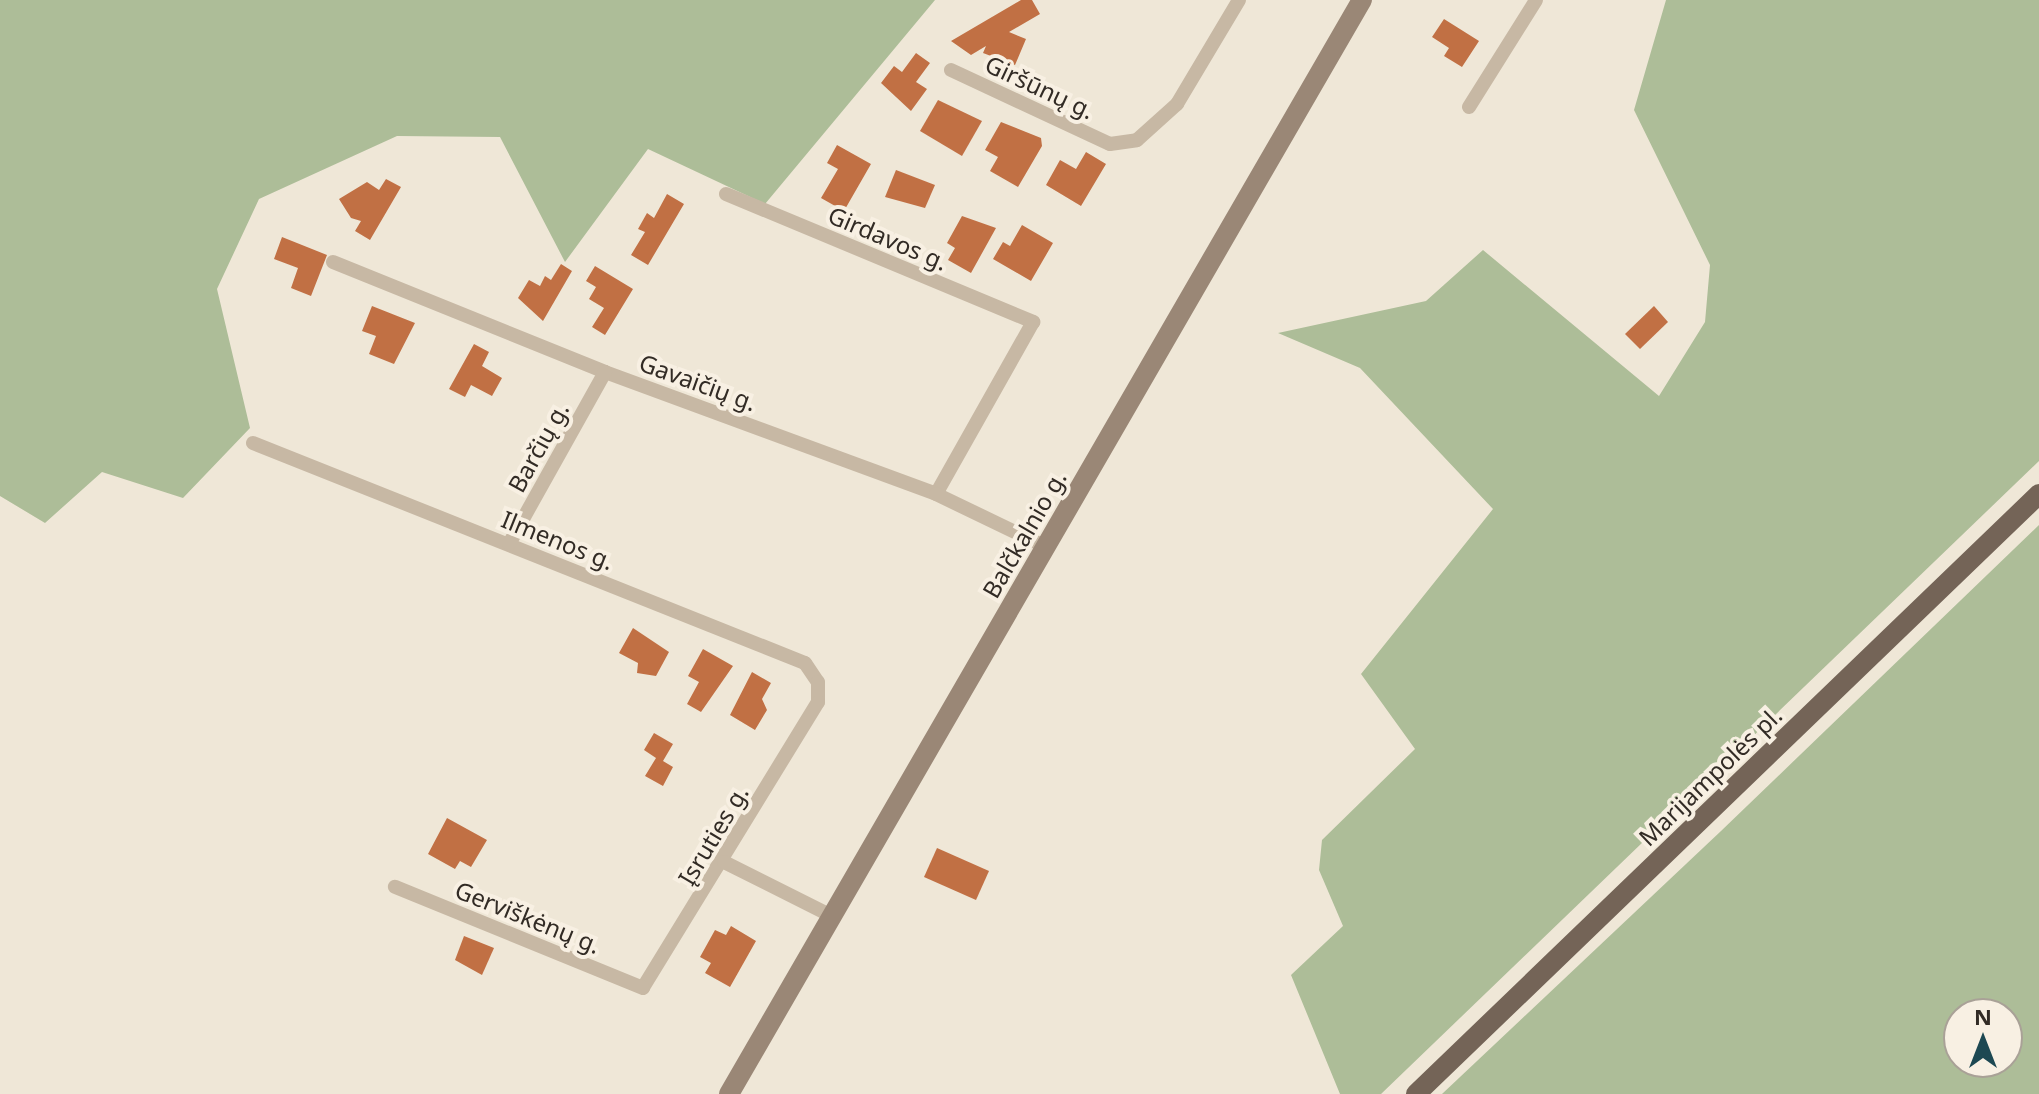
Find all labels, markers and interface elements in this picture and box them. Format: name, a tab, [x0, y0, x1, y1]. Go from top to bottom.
street label: Giršūnų g.	[981, 49, 1099, 125]
street label: Girdavos g.	[824, 200, 952, 276]
street label: Gavaičių g.	[635, 347, 761, 417]
street label: Barčių g.	[502, 397, 574, 497]
street label: Balčkalnio g.	[976, 465, 1072, 603]
street label: Ilmenos g.	[498, 504, 618, 576]
street label: Marijampolės pl.	[1633, 700, 1787, 852]
street label: Įsruties g.	[672, 780, 754, 890]
street label: Gerviškėnų g.	[451, 875, 605, 959]
north arrow	[1943, 998, 2023, 1078]
text: N	[1974, 1001, 1992, 1031]

